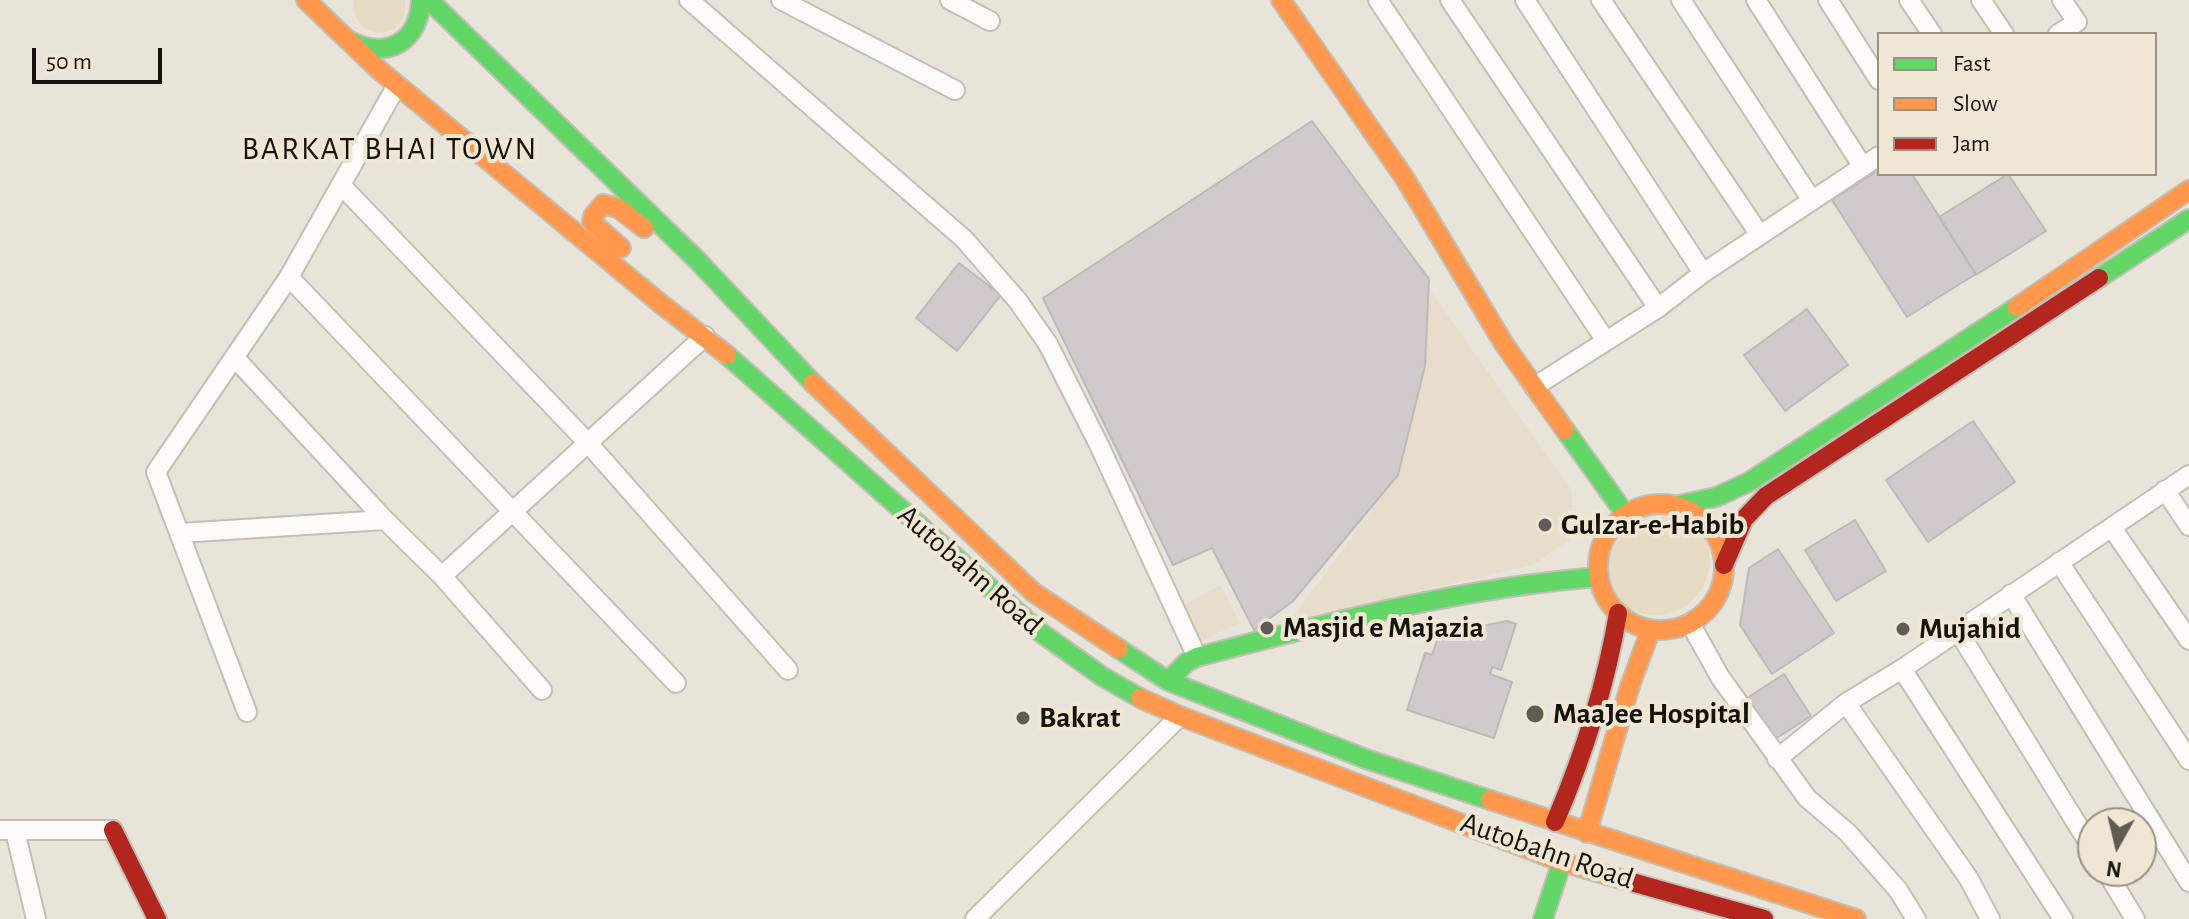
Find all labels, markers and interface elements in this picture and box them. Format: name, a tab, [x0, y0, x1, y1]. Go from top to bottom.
scale bar	[36, 32, 166, 82]
legend	[1877, 32, 2157, 176]
text: 50 m	[46, 50, 92, 74]
text: Fast	[1953, 52, 1990, 76]
text: Slow	[1953, 92, 1998, 116]
district label: BARKAT BHAI TOWN	[242, 130, 538, 168]
text: Jam	[1953, 132, 1990, 156]
street label: Autobahn Road	[890, 497, 1050, 643]
place label: Gulzar-e-Habib	[1561, 507, 1744, 543]
marker: Gulzar-e-Habib	[1536, 516, 1554, 534]
place label: Masjid e Majazia	[1283, 610, 1484, 646]
place label: Mujahid	[1919, 611, 2021, 647]
marker: Masjid e Majazia	[1258, 619, 1276, 637]
marker: Mujahid	[1894, 620, 1912, 638]
place label: MaaJee Hospital	[1553, 696, 1750, 732]
place label: Bakrat	[1039, 700, 1120, 736]
marker: MaaJee Hospital	[1524, 703, 1546, 725]
marker: Bakrat	[1014, 709, 1032, 727]
street label: Autobahn Road	[1456, 805, 1638, 897]
north arrow	[2077, 807, 2157, 887]
text: N	[2105, 857, 2123, 881]

